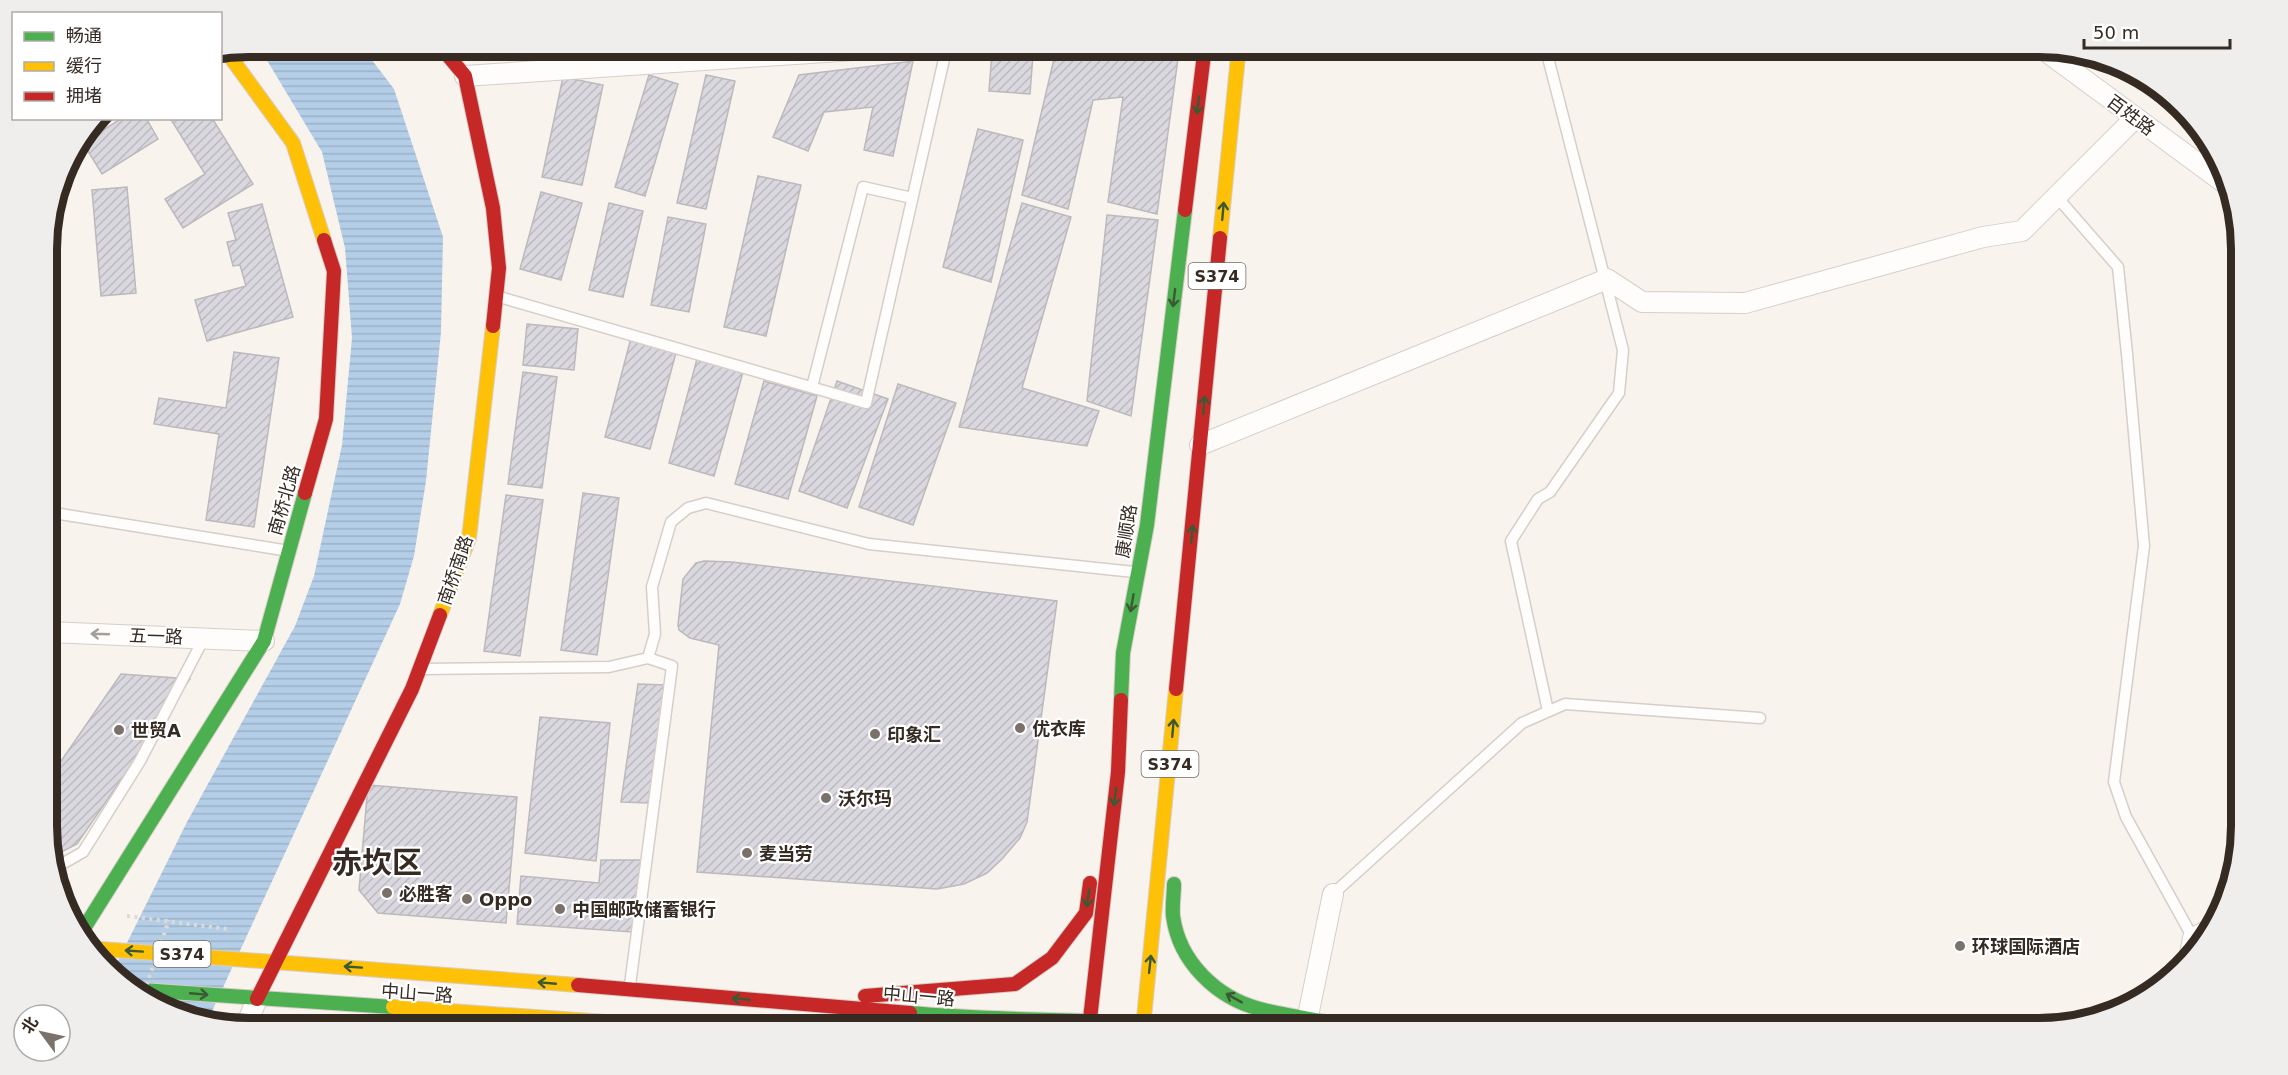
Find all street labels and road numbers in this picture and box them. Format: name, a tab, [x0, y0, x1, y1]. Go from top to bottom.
street label: 百姓路	[2103, 90, 2159, 140]
road number: S374	[1188, 263, 1246, 289]
street label: 南桥北路	[264, 463, 304, 537]
street label: 康顺路	[1111, 503, 1141, 559]
street label: 南桥南路	[433, 533, 477, 607]
street label: 五一路	[129, 625, 183, 647]
road number: S374	[1142, 751, 1198, 777]
road number: S374	[154, 941, 210, 967]
street label: 中山一路	[380, 980, 454, 1006]
street label: 中山一路	[882, 982, 956, 1010]

